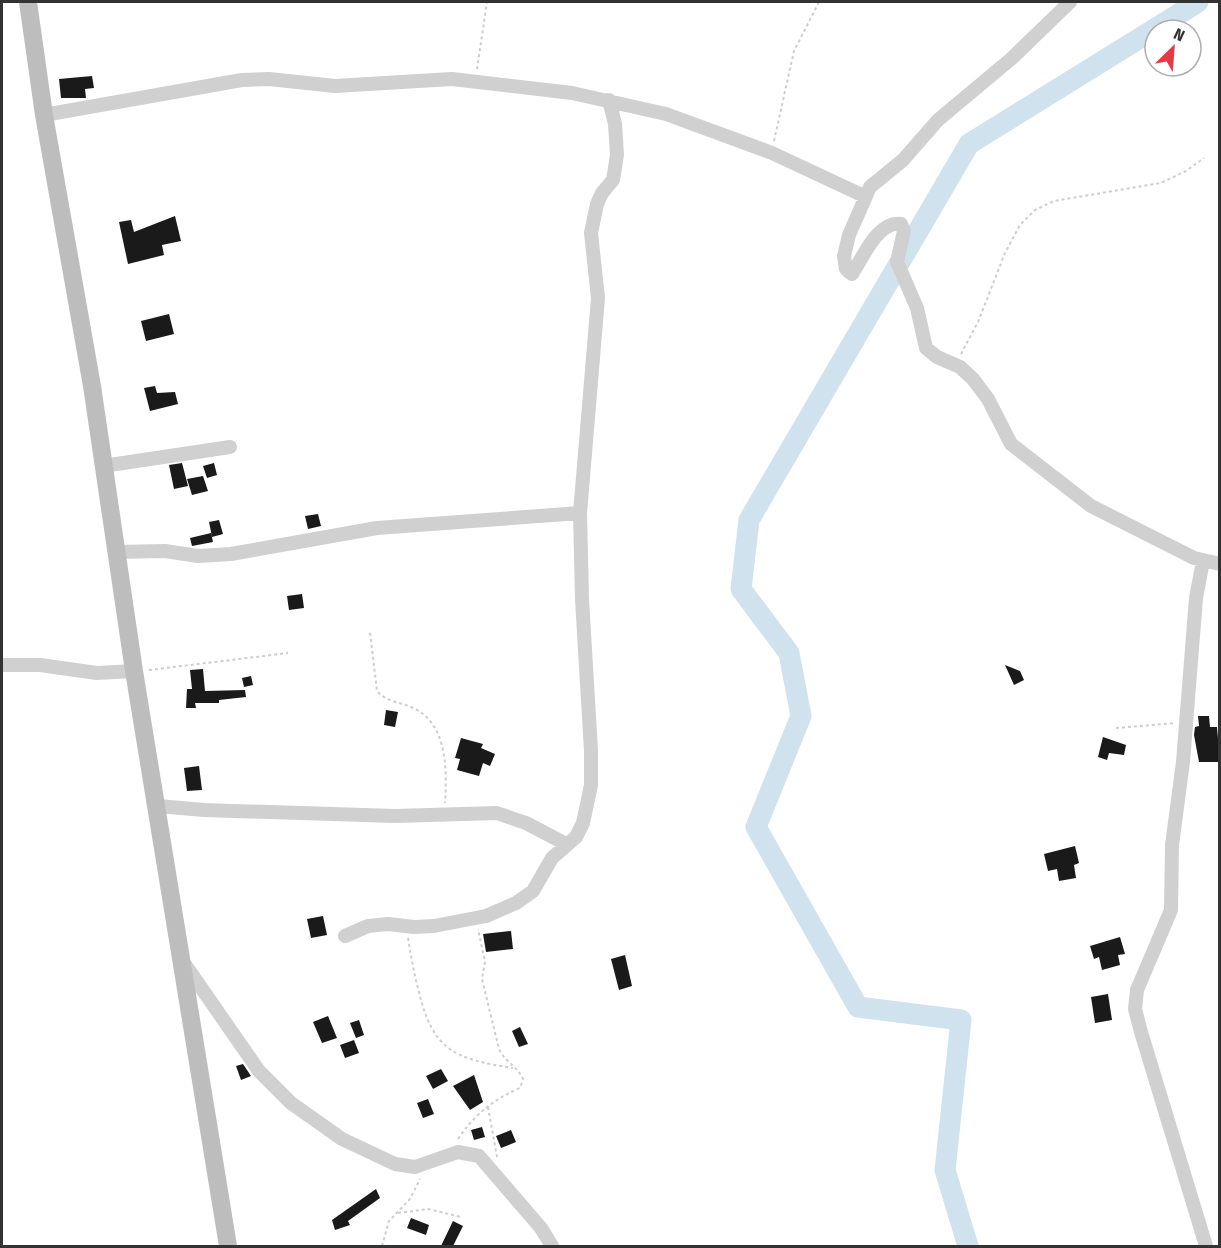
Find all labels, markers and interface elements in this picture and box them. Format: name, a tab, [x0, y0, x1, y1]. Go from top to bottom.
north arrow	[1143, 18, 1203, 78]
text: N	[1171, 24, 1187, 45]

